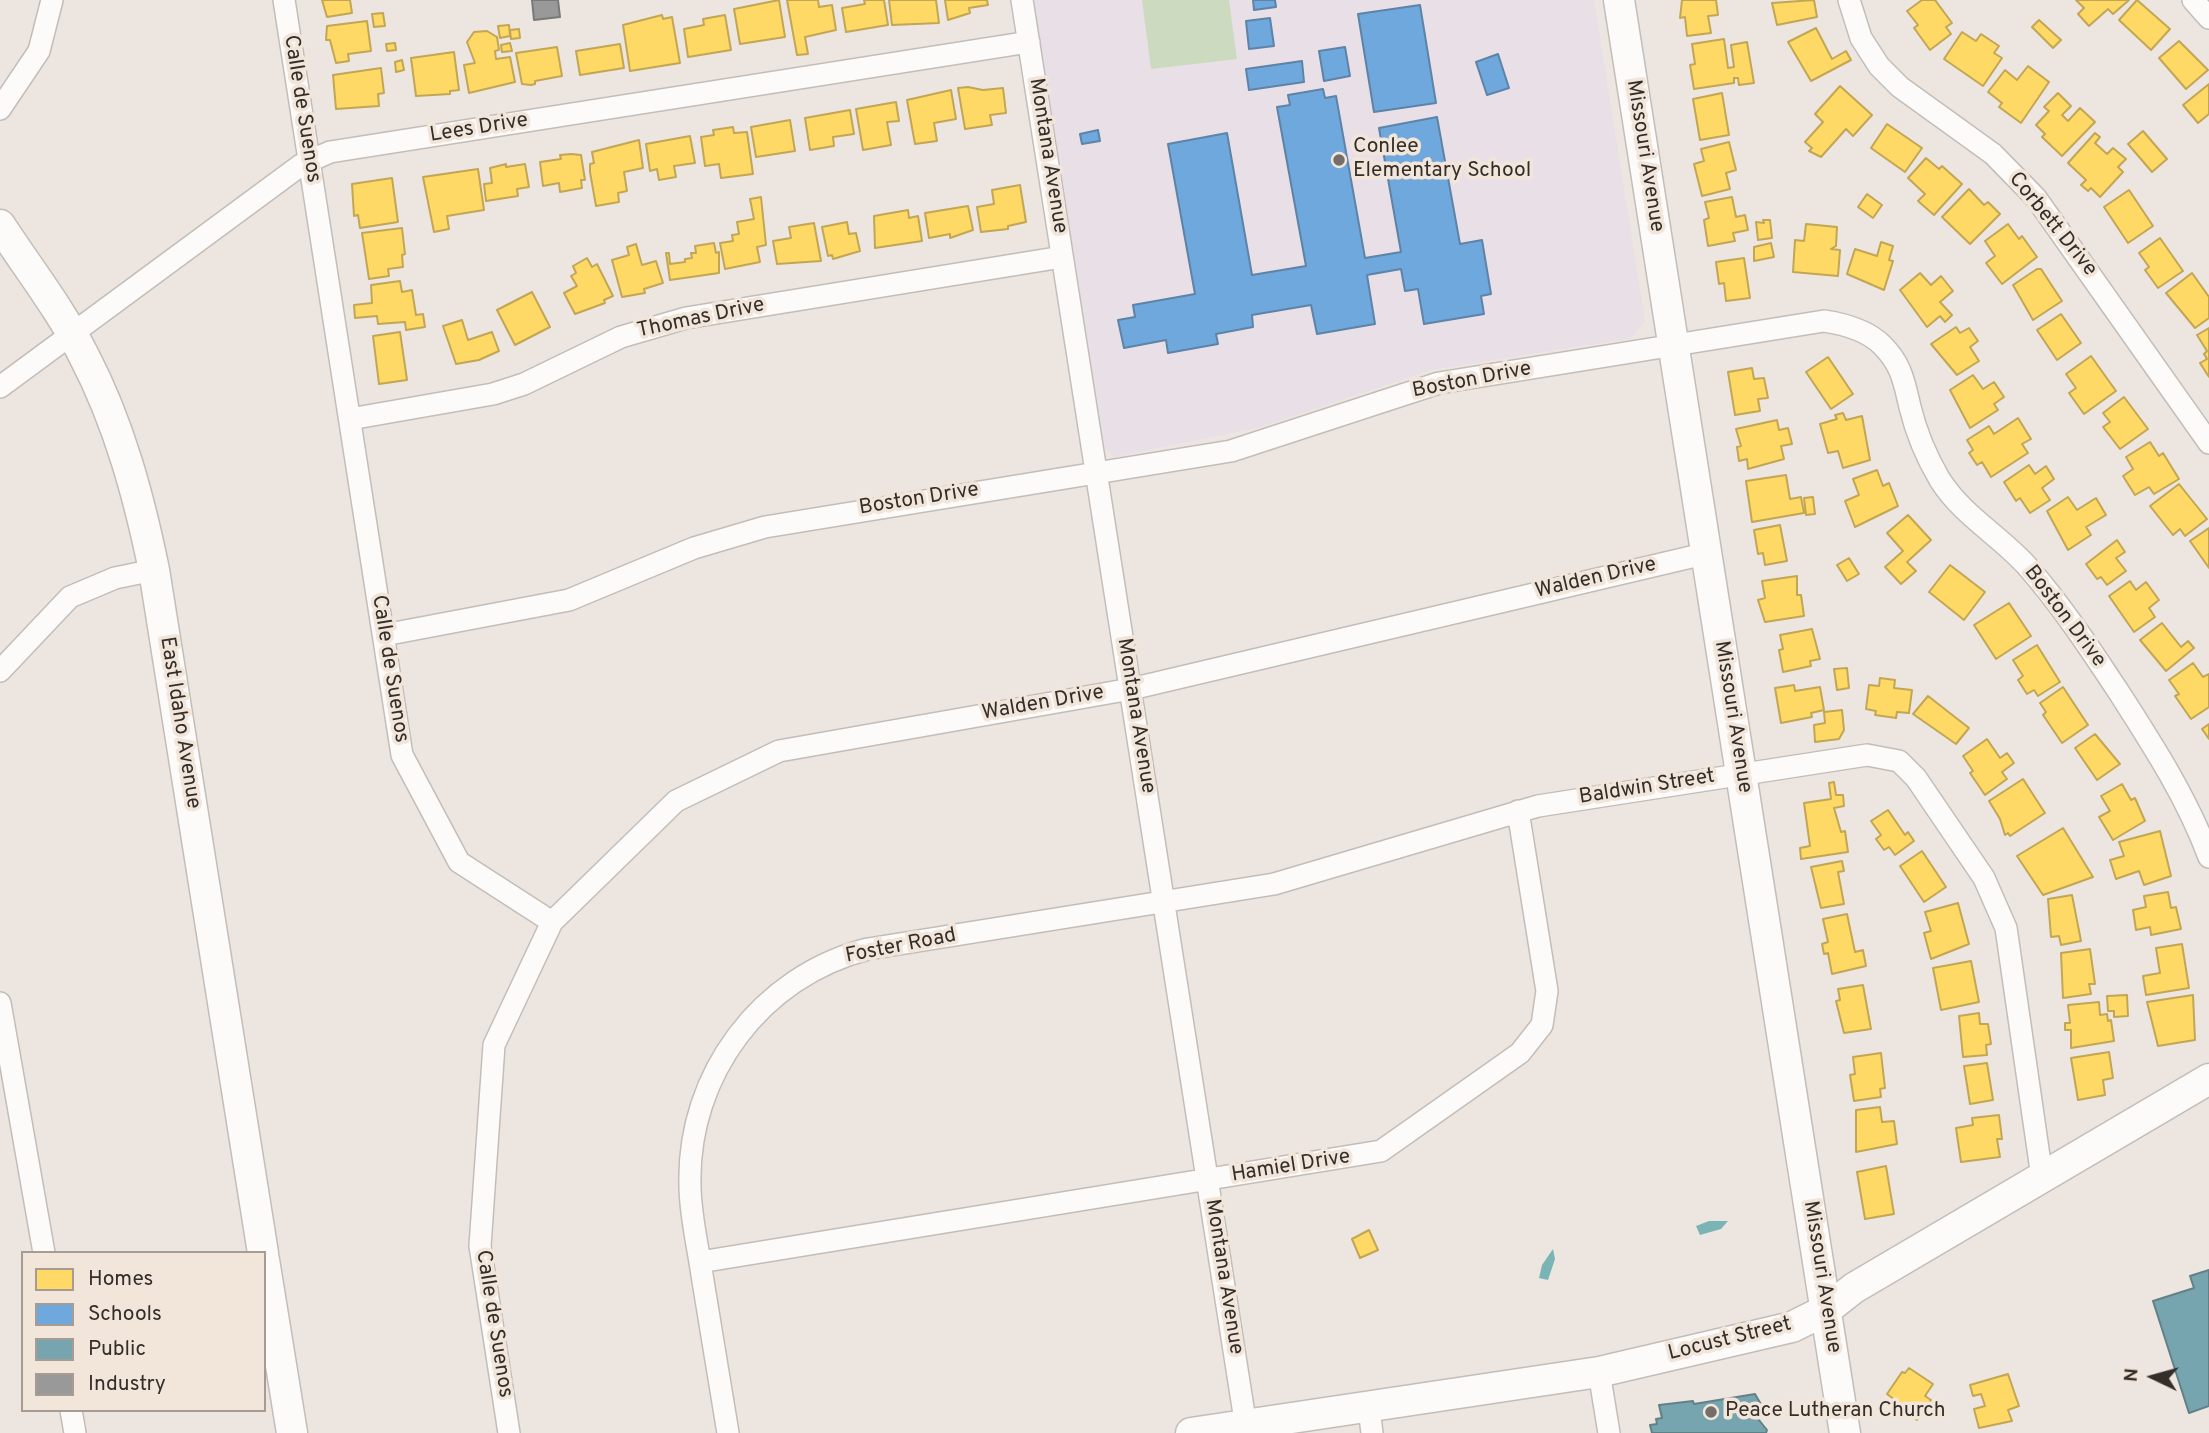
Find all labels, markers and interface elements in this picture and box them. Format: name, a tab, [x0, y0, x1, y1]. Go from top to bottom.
street label: Calle de Suenos	[277, 33, 325, 185]
street label: Montana Avenue	[1022, 76, 1072, 236]
street label: Missouri Avenue	[1620, 78, 1668, 234]
street label: Lees Drive	[428, 109, 530, 149]
place label: Conlee Elementary School	[1353, 135, 1531, 185]
marker: Conlee Elementary School	[1331, 152, 1347, 168]
street label: Corbett Drive	[2002, 168, 2102, 282]
street label: Thomas Drive	[635, 293, 767, 345]
street label: Boston Drive	[1410, 357, 1534, 405]
street label: Boston Drive	[857, 478, 981, 522]
street label: Walden Drive	[1533, 553, 1659, 605]
street label: Boston Drive	[2018, 561, 2110, 673]
street label: Calle de Suenos	[365, 593, 413, 745]
street label: East Idaho Avenue	[153, 635, 205, 811]
street label: Montana Avenue	[1110, 636, 1160, 796]
street label: Missouri Avenue	[1708, 639, 1756, 795]
street label: Walden Drive	[980, 681, 1106, 727]
street label: Baldwin Street	[1577, 765, 1717, 811]
street label: Foster Road	[844, 924, 958, 970]
street label: Hamiel Drive	[1230, 1145, 1352, 1189]
street label: Montana Avenue	[1198, 1197, 1248, 1357]
street label: Missouri Avenue	[1797, 1199, 1845, 1355]
street label: Calle de Suenos	[469, 1248, 517, 1400]
legend	[21, 1251, 266, 1412]
text: Homes	[88, 1266, 153, 1293]
text: Schools	[88, 1301, 162, 1328]
street label: Locust Street	[1666, 1313, 1794, 1367]
text: Public	[88, 1336, 146, 1363]
north arrow	[2118, 1342, 2188, 1412]
text: N	[2120, 1367, 2145, 1383]
text: Industry	[88, 1371, 166, 1398]
place label: Peace Lutheran Church	[1725, 1399, 1946, 1425]
marker: Peace Lutheran Church	[1703, 1404, 1719, 1420]

